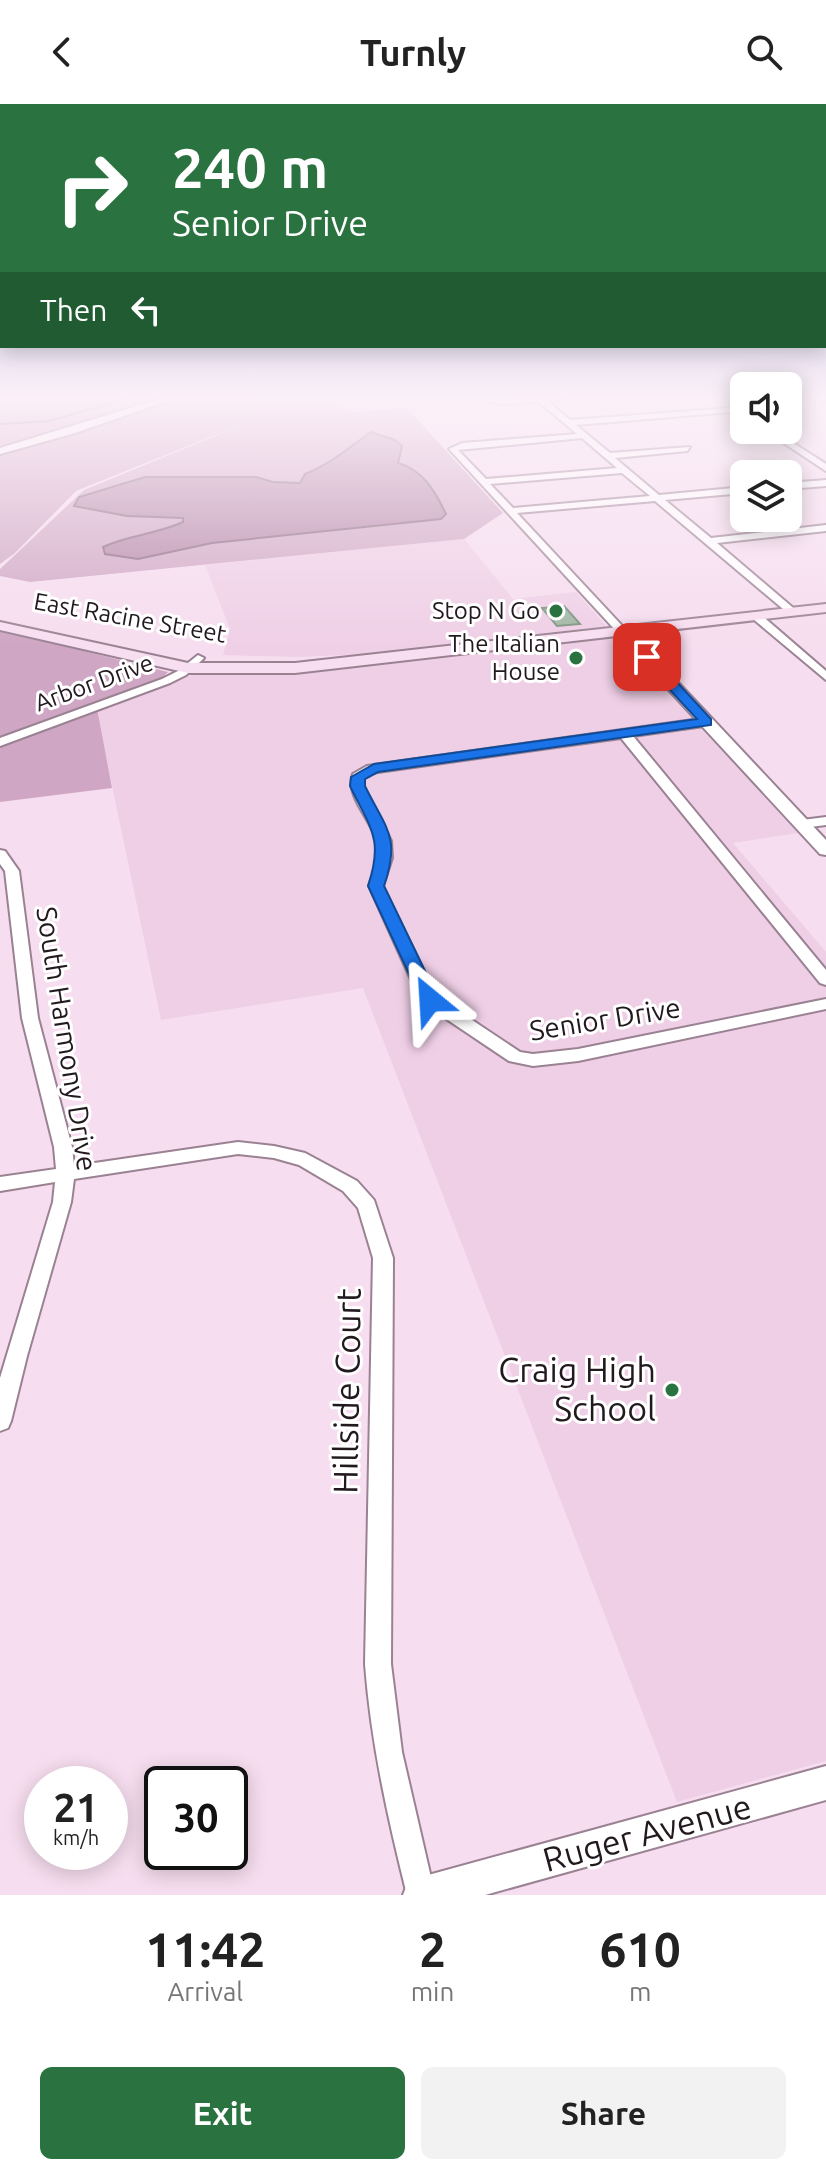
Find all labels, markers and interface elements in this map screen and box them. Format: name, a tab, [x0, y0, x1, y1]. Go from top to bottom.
icon: back	[40, 30, 84, 74]
icon: search	[742, 30, 786, 74]
text: Turnly	[360, 32, 466, 73]
icon: right	[40, 136, 144, 240]
text: 240 m	[172, 136, 328, 199]
text: Senior Drive	[172, 202, 368, 243]
icon: left	[124, 288, 168, 332]
text: Then	[40, 293, 108, 327]
map controls	[730, 372, 802, 532]
button: sound	[730, 372, 802, 444]
button: layers	[730, 460, 802, 532]
street label: East Racine Street	[32, 587, 229, 648]
place label: Stop N Go	[432, 597, 540, 624]
marker: Stop N Go	[547, 602, 565, 620]
pin	[613, 623, 681, 691]
place label: The Italian House	[448, 630, 560, 685]
icon: arrive	[625, 635, 669, 679]
street label: Arbor Drive	[31, 649, 157, 716]
marker: The Italian House	[567, 649, 585, 667]
street label: South Harmony Drive	[31, 904, 104, 1173]
position arrow	[388, 958, 472, 1042]
street label: Senior Drive	[527, 991, 683, 1046]
street label: Hillside Court	[325, 1288, 367, 1494]
place label: Craig High School	[498, 1350, 656, 1427]
marker: Craig High School	[663, 1381, 681, 1399]
speed limit sign: 30	[144, 1766, 248, 1870]
text: 21	[53, 1785, 99, 1830]
street label: Ruger Avenue	[538, 1786, 755, 1878]
text: km/h	[53, 1826, 99, 1849]
text: 11:42	[145, 1922, 265, 1976]
text: 2	[419, 1922, 446, 1976]
text: 610	[600, 1922, 681, 1976]
text: Arrival	[167, 1977, 243, 2006]
text: min	[411, 1977, 454, 2006]
text: m	[629, 1977, 651, 2006]
button: Exit	[40, 2067, 405, 2159]
button: Share	[421, 2067, 786, 2159]

